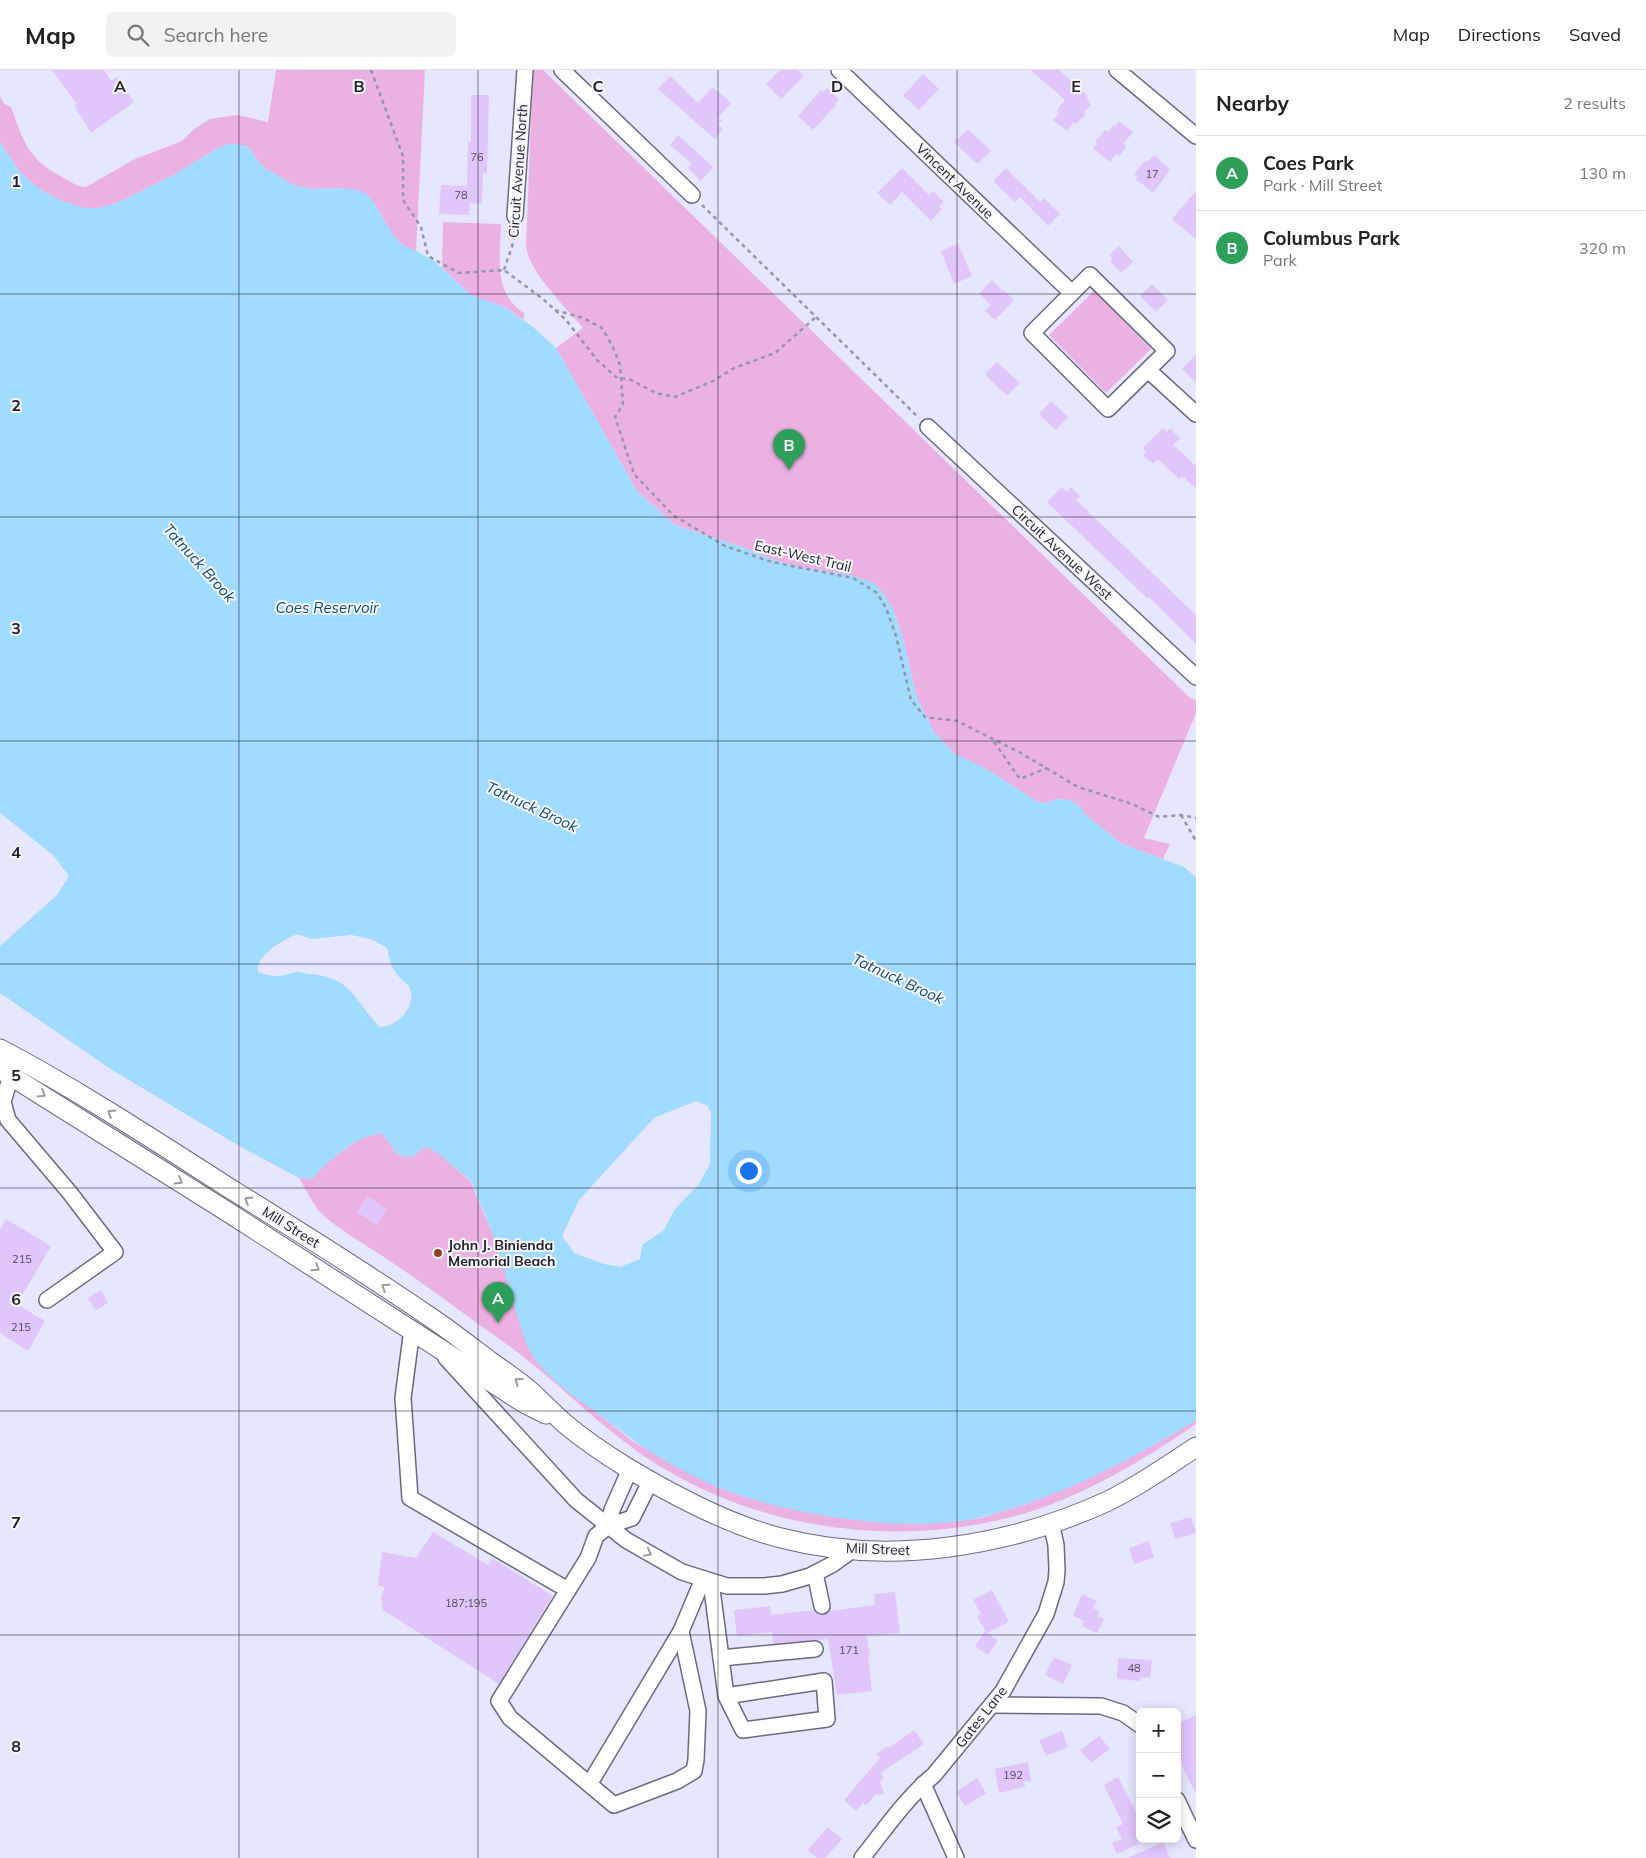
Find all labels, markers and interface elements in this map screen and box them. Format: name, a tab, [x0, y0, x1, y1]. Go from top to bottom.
search box	[106, 12, 456, 57]
text: Map	[25, 20, 76, 50]
icon: search	[124, 21, 152, 49]
text: Search here	[164, 23, 268, 47]
text: Map	[1393, 23, 1430, 46]
text: Directions	[1458, 23, 1541, 46]
text: Saved	[1569, 23, 1621, 46]
text: A	[114, 76, 126, 96]
text: B	[353, 76, 365, 96]
text: C	[593, 76, 604, 96]
text: D	[831, 76, 843, 96]
text: E	[1071, 76, 1081, 96]
text: Nearby	[1216, 90, 1289, 116]
text: 2 results	[1563, 93, 1626, 113]
street label: Circuit Avenue North	[504, 103, 532, 239]
street label: Vincent Avenue	[912, 139, 998, 223]
house number: 76	[470, 150, 484, 164]
text: Coes Park	[1263, 151, 1354, 175]
text: A	[1226, 163, 1238, 183]
text: 130 m	[1579, 163, 1626, 183]
house number: 17	[1145, 167, 1159, 181]
text: 1	[11, 171, 21, 191]
text: Park · Mill Street	[1263, 175, 1382, 195]
house number: 78	[454, 188, 468, 202]
text: Columbus Park	[1263, 226, 1400, 250]
text: B	[1226, 238, 1238, 258]
text: 320 m	[1579, 238, 1626, 258]
text: Park	[1263, 250, 1297, 270]
text: 2	[11, 395, 21, 415]
pin: B	[773, 429, 805, 470]
street label: Circuit Avenue West	[1008, 501, 1116, 603]
water label: Tatnuck Brook	[159, 519, 240, 607]
street label: East-West Trail	[753, 536, 853, 576]
water label: Coes Reservoir	[275, 598, 379, 617]
text: 3	[11, 618, 21, 638]
water label: Tatnuck Brook	[483, 777, 582, 837]
text: 4	[11, 842, 21, 862]
water label: Tatnuck Brook	[849, 949, 948, 1009]
text: 5	[11, 1065, 21, 1085]
one-way arrow	[36, 1088, 45, 1098]
one-way arrow	[107, 1110, 116, 1120]
your location	[736, 1158, 762, 1184]
one-way arrow	[174, 1174, 183, 1184]
one-way arrow	[245, 1196, 254, 1206]
street label: Mill Street	[259, 1202, 323, 1252]
place label: John J. Binienda Memorial Beach	[448, 1236, 556, 1270]
marker: John J. Binienda Memorial Beach	[432, 1247, 444, 1259]
house number: 215	[12, 1252, 32, 1266]
one-way arrow	[310, 1262, 320, 1271]
pin: A	[482, 1282, 514, 1323]
one-way arrow	[381, 1284, 390, 1294]
text: 6	[11, 1289, 21, 1309]
house number: 215	[11, 1320, 31, 1334]
one-way arrow	[514, 1378, 524, 1387]
text: 7	[11, 1512, 21, 1532]
street label: Mill Street	[846, 1539, 911, 1559]
one-way arrow	[643, 1547, 652, 1557]
house number: 187;195	[445, 1596, 487, 1610]
house number: 171	[839, 1643, 859, 1657]
house number: 48	[1127, 1661, 1141, 1675]
street label: Gates Lane	[951, 1682, 1011, 1752]
map controls	[1136, 1708, 1181, 1843]
button: +	[1136, 1708, 1181, 1753]
text: 8	[11, 1736, 21, 1756]
button: −	[1136, 1753, 1181, 1798]
house number: 192	[1003, 1768, 1023, 1782]
button: layers	[1136, 1798, 1181, 1843]

